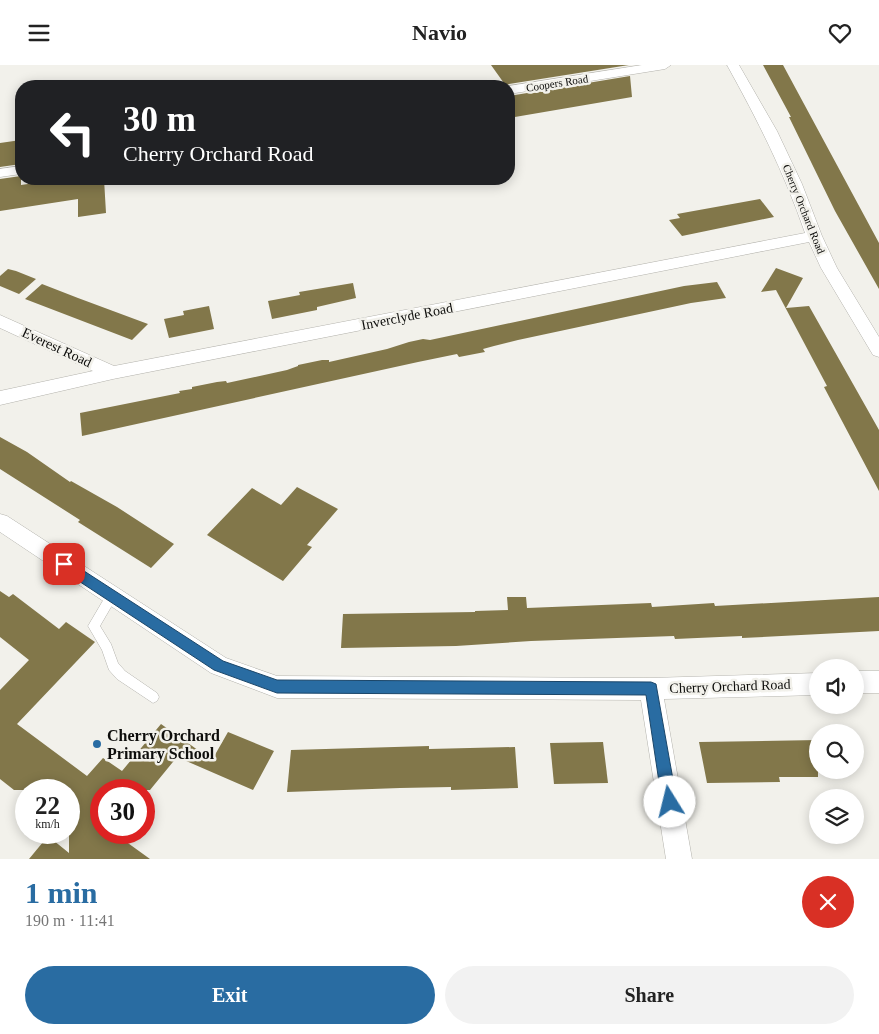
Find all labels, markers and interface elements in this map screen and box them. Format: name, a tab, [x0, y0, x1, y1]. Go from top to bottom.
icon: menu	[25, 19, 53, 47]
icon: heart	[826, 19, 854, 47]
text: Navio	[412, 20, 467, 45]
street label: Coopers Road	[525, 72, 589, 94]
icon: left	[40, 100, 105, 165]
text: 30 m	[123, 100, 196, 139]
text: Cherry Orchard Road	[123, 141, 314, 166]
street label: Cherry Orchard Road	[781, 163, 828, 256]
street label: Inverclyde Road	[360, 300, 454, 333]
street label: Everest Road	[20, 325, 94, 370]
pin	[43, 543, 85, 585]
icon: arrive	[50, 550, 78, 578]
map controls	[809, 659, 864, 844]
button: sound	[809, 659, 864, 714]
street label: Cherry Orchard Road	[669, 677, 791, 696]
button: search	[809, 724, 864, 779]
place label: Cherry Orchard Primary School	[107, 727, 220, 763]
marker: Cherry Orchard Primary School	[91, 738, 103, 750]
position arrow	[643, 775, 695, 827]
speed limit sign: 30	[90, 779, 155, 844]
button: layers	[809, 789, 864, 844]
text: 22	[35, 792, 60, 819]
text: km/h	[35, 817, 60, 831]
text: 1 min	[25, 876, 98, 909]
button: close	[802, 876, 854, 928]
text: 190 m · 11:41	[25, 912, 115, 929]
button: Exit	[25, 966, 435, 1024]
button: Share	[445, 966, 854, 1024]

